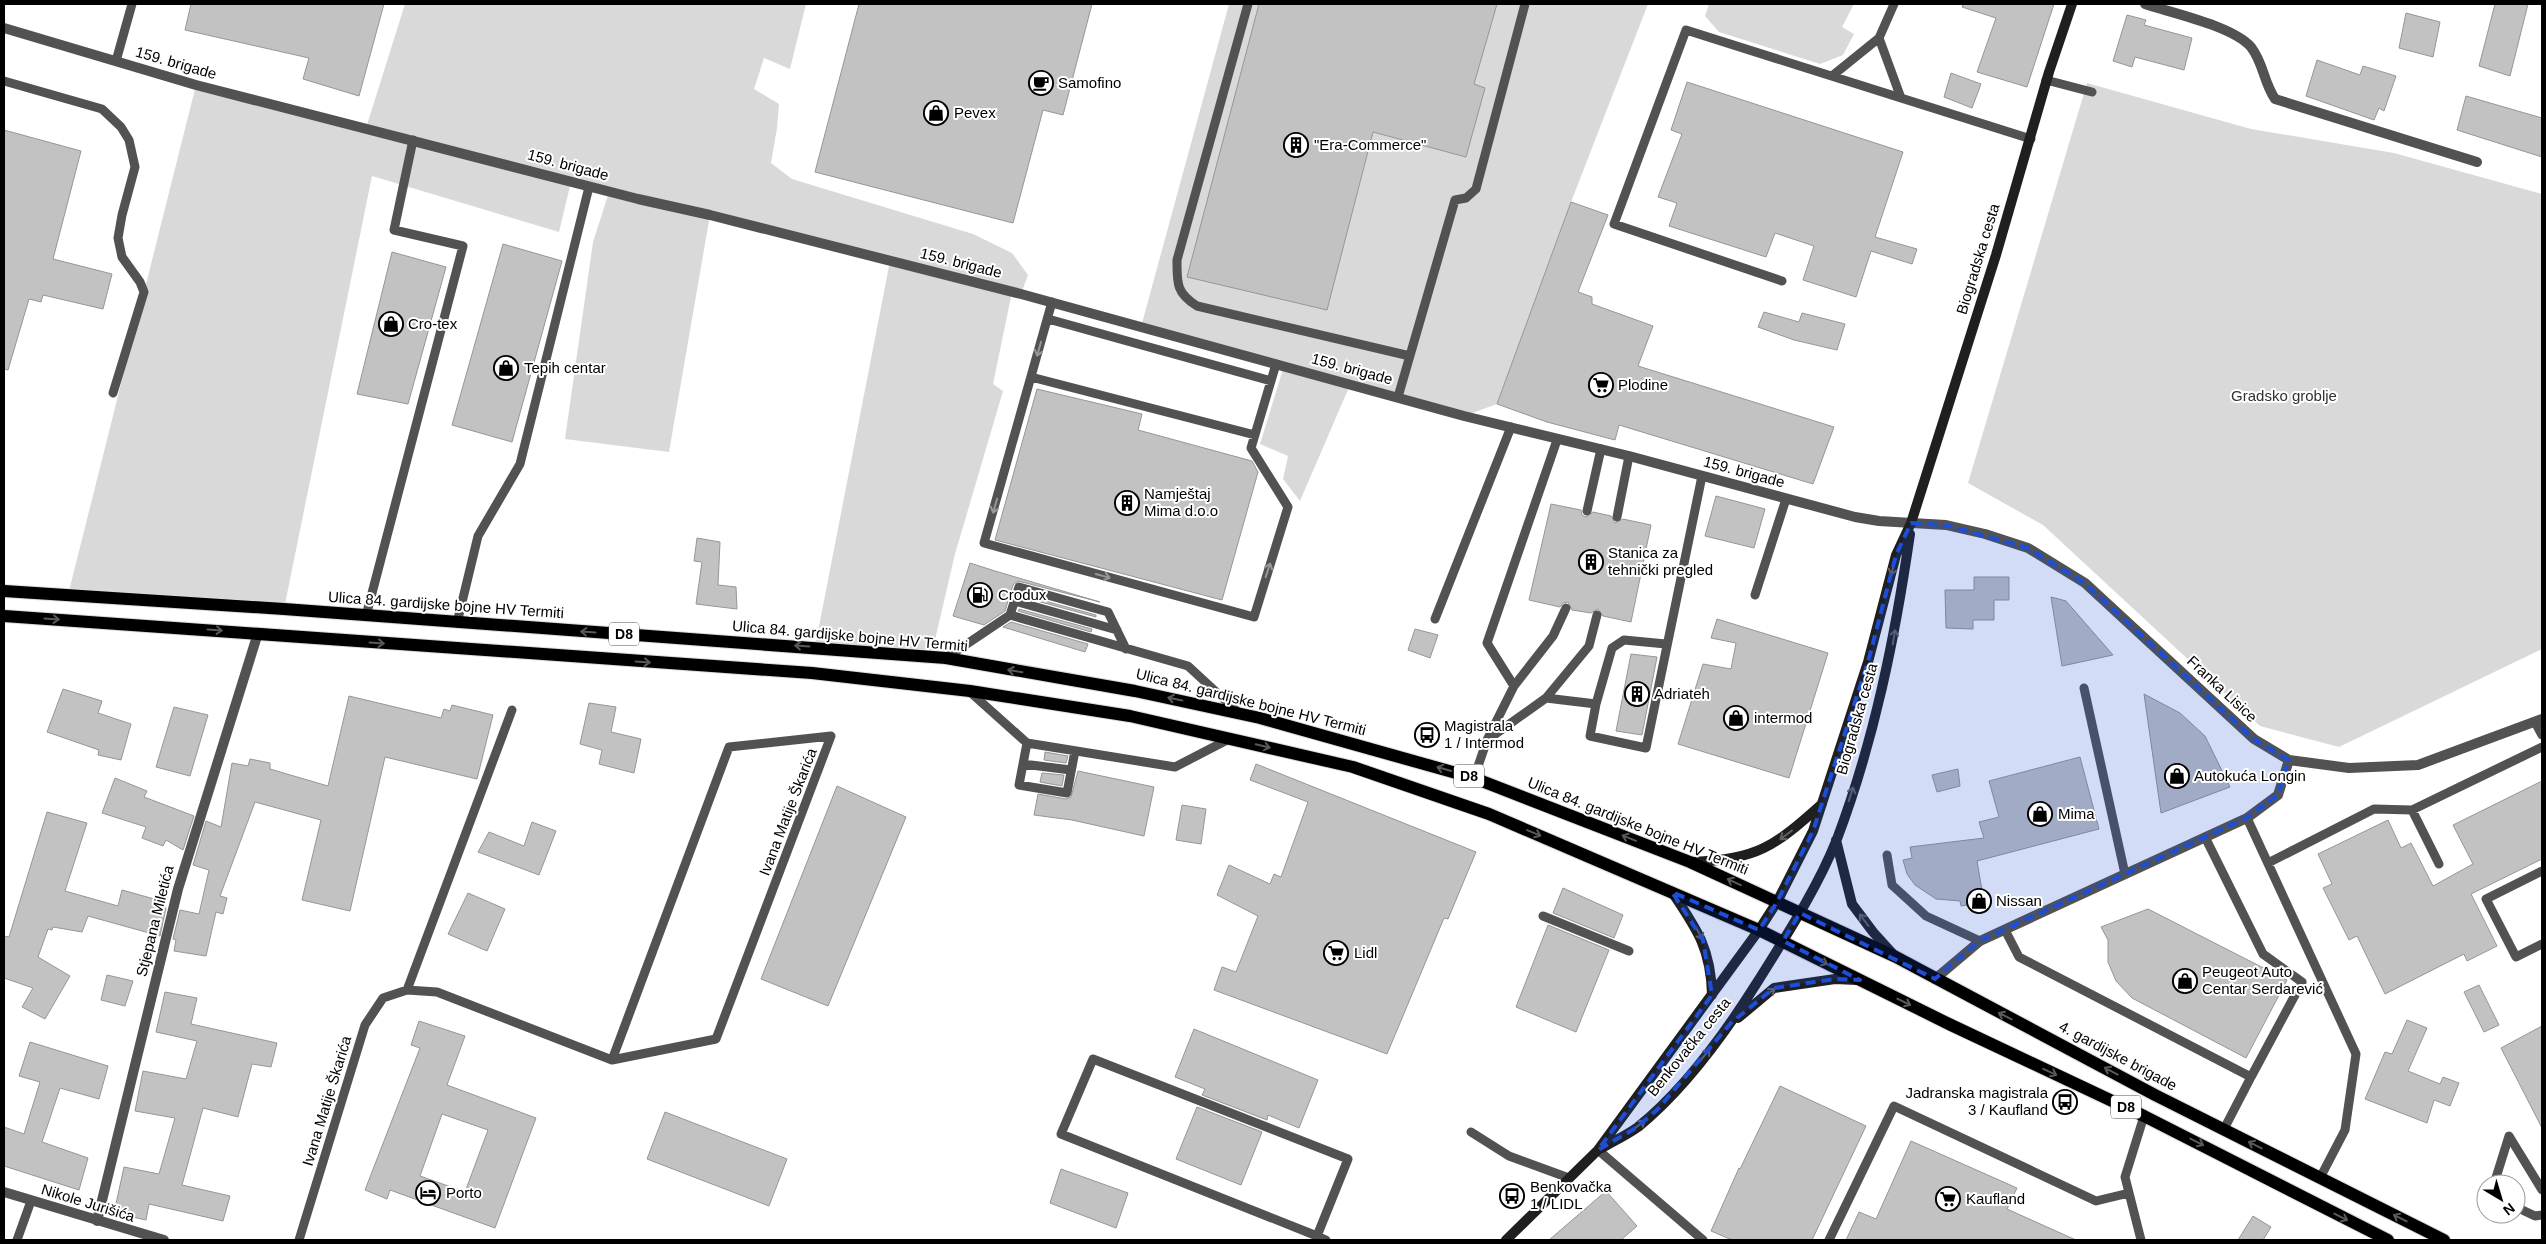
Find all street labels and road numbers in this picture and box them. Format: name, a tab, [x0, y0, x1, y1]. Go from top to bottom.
street label: 159. brigade	[134, 43, 219, 82]
street label: 159. brigade	[526, 146, 611, 184]
street label: Biogradska cesta	[1953, 201, 2003, 316]
street label: 159. brigade	[919, 244, 1004, 281]
street label: 159. brigade	[1310, 350, 1395, 388]
street label: 159. brigade	[1702, 453, 1787, 491]
street label: Ulica 84. gardijske bojne HV Termiti	[327, 588, 565, 621]
street label: Ulica 84. gardijske bojne HV Termiti	[732, 617, 969, 654]
road number: D8	[609, 622, 639, 646]
street label: Franka Lisice	[2184, 652, 2261, 725]
street label: Biogradska cesta	[1832, 661, 1881, 777]
street label: Ulica 84. gardijske bojne HV Termiti	[1134, 665, 1368, 738]
street label: Ivana Matije Škarića	[755, 745, 820, 878]
road number: D8	[1454, 764, 1484, 788]
street label: Ulica 84. gardijske bojne HV Termiti	[1525, 773, 1751, 878]
street label: Stjepana Miletića	[132, 863, 177, 978]
street label: Benkovačka cesta	[1644, 994, 1734, 1099]
street label: 4. gardijske brigade	[2056, 1017, 2180, 1094]
street label: Ivana Matije Škarića	[299, 1033, 355, 1168]
road number: D8	[2111, 1096, 2141, 1118]
street label: Nikole Jurišića	[39, 1180, 137, 1225]

